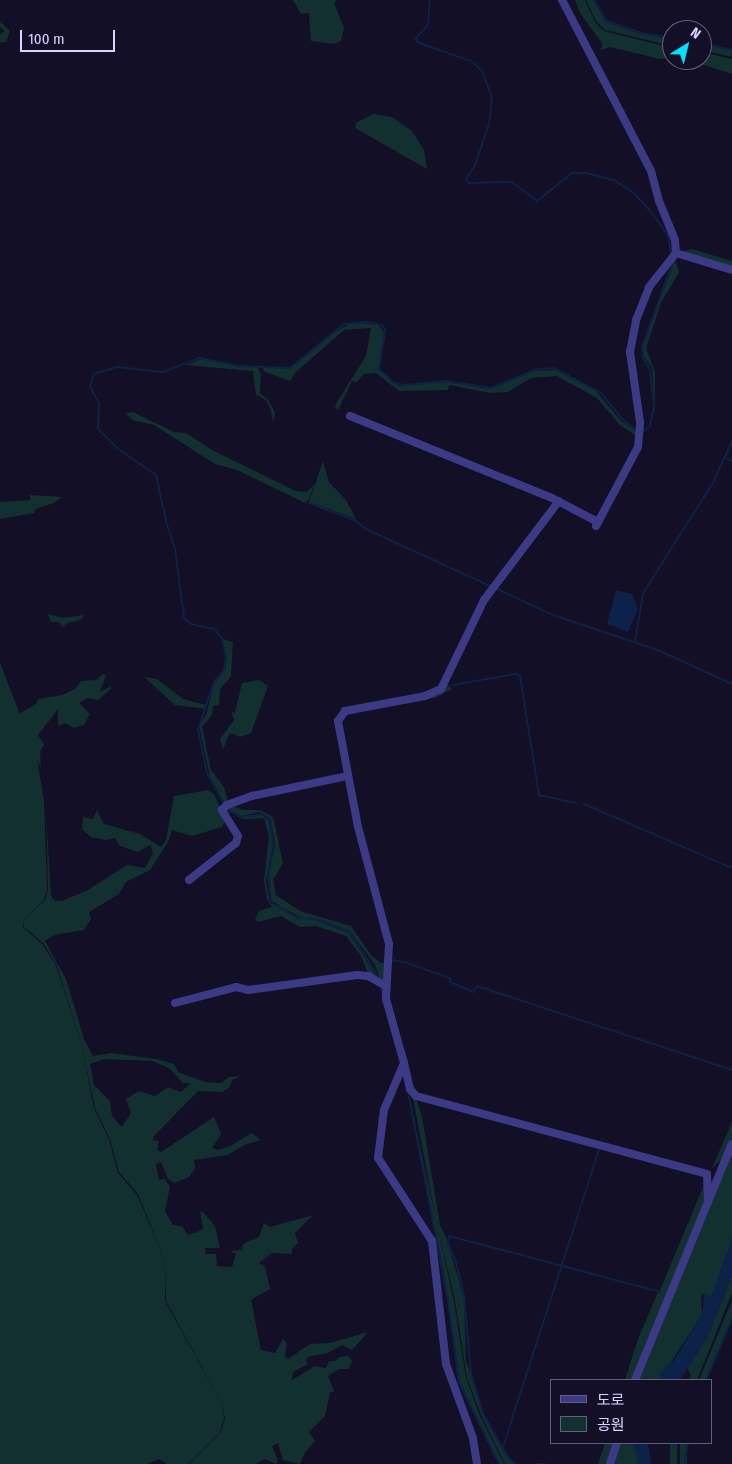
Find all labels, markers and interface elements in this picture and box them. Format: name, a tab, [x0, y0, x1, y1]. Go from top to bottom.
scale bar	[22, 20, 118, 52]
north arrow	[662, 20, 712, 70]
text: N	[687, 24, 704, 43]
text: 100 m	[28, 30, 65, 48]
legend	[550, 1379, 712, 1444]
text: 도로	[597, 1391, 625, 1409]
text: 공원	[597, 1416, 625, 1434]

